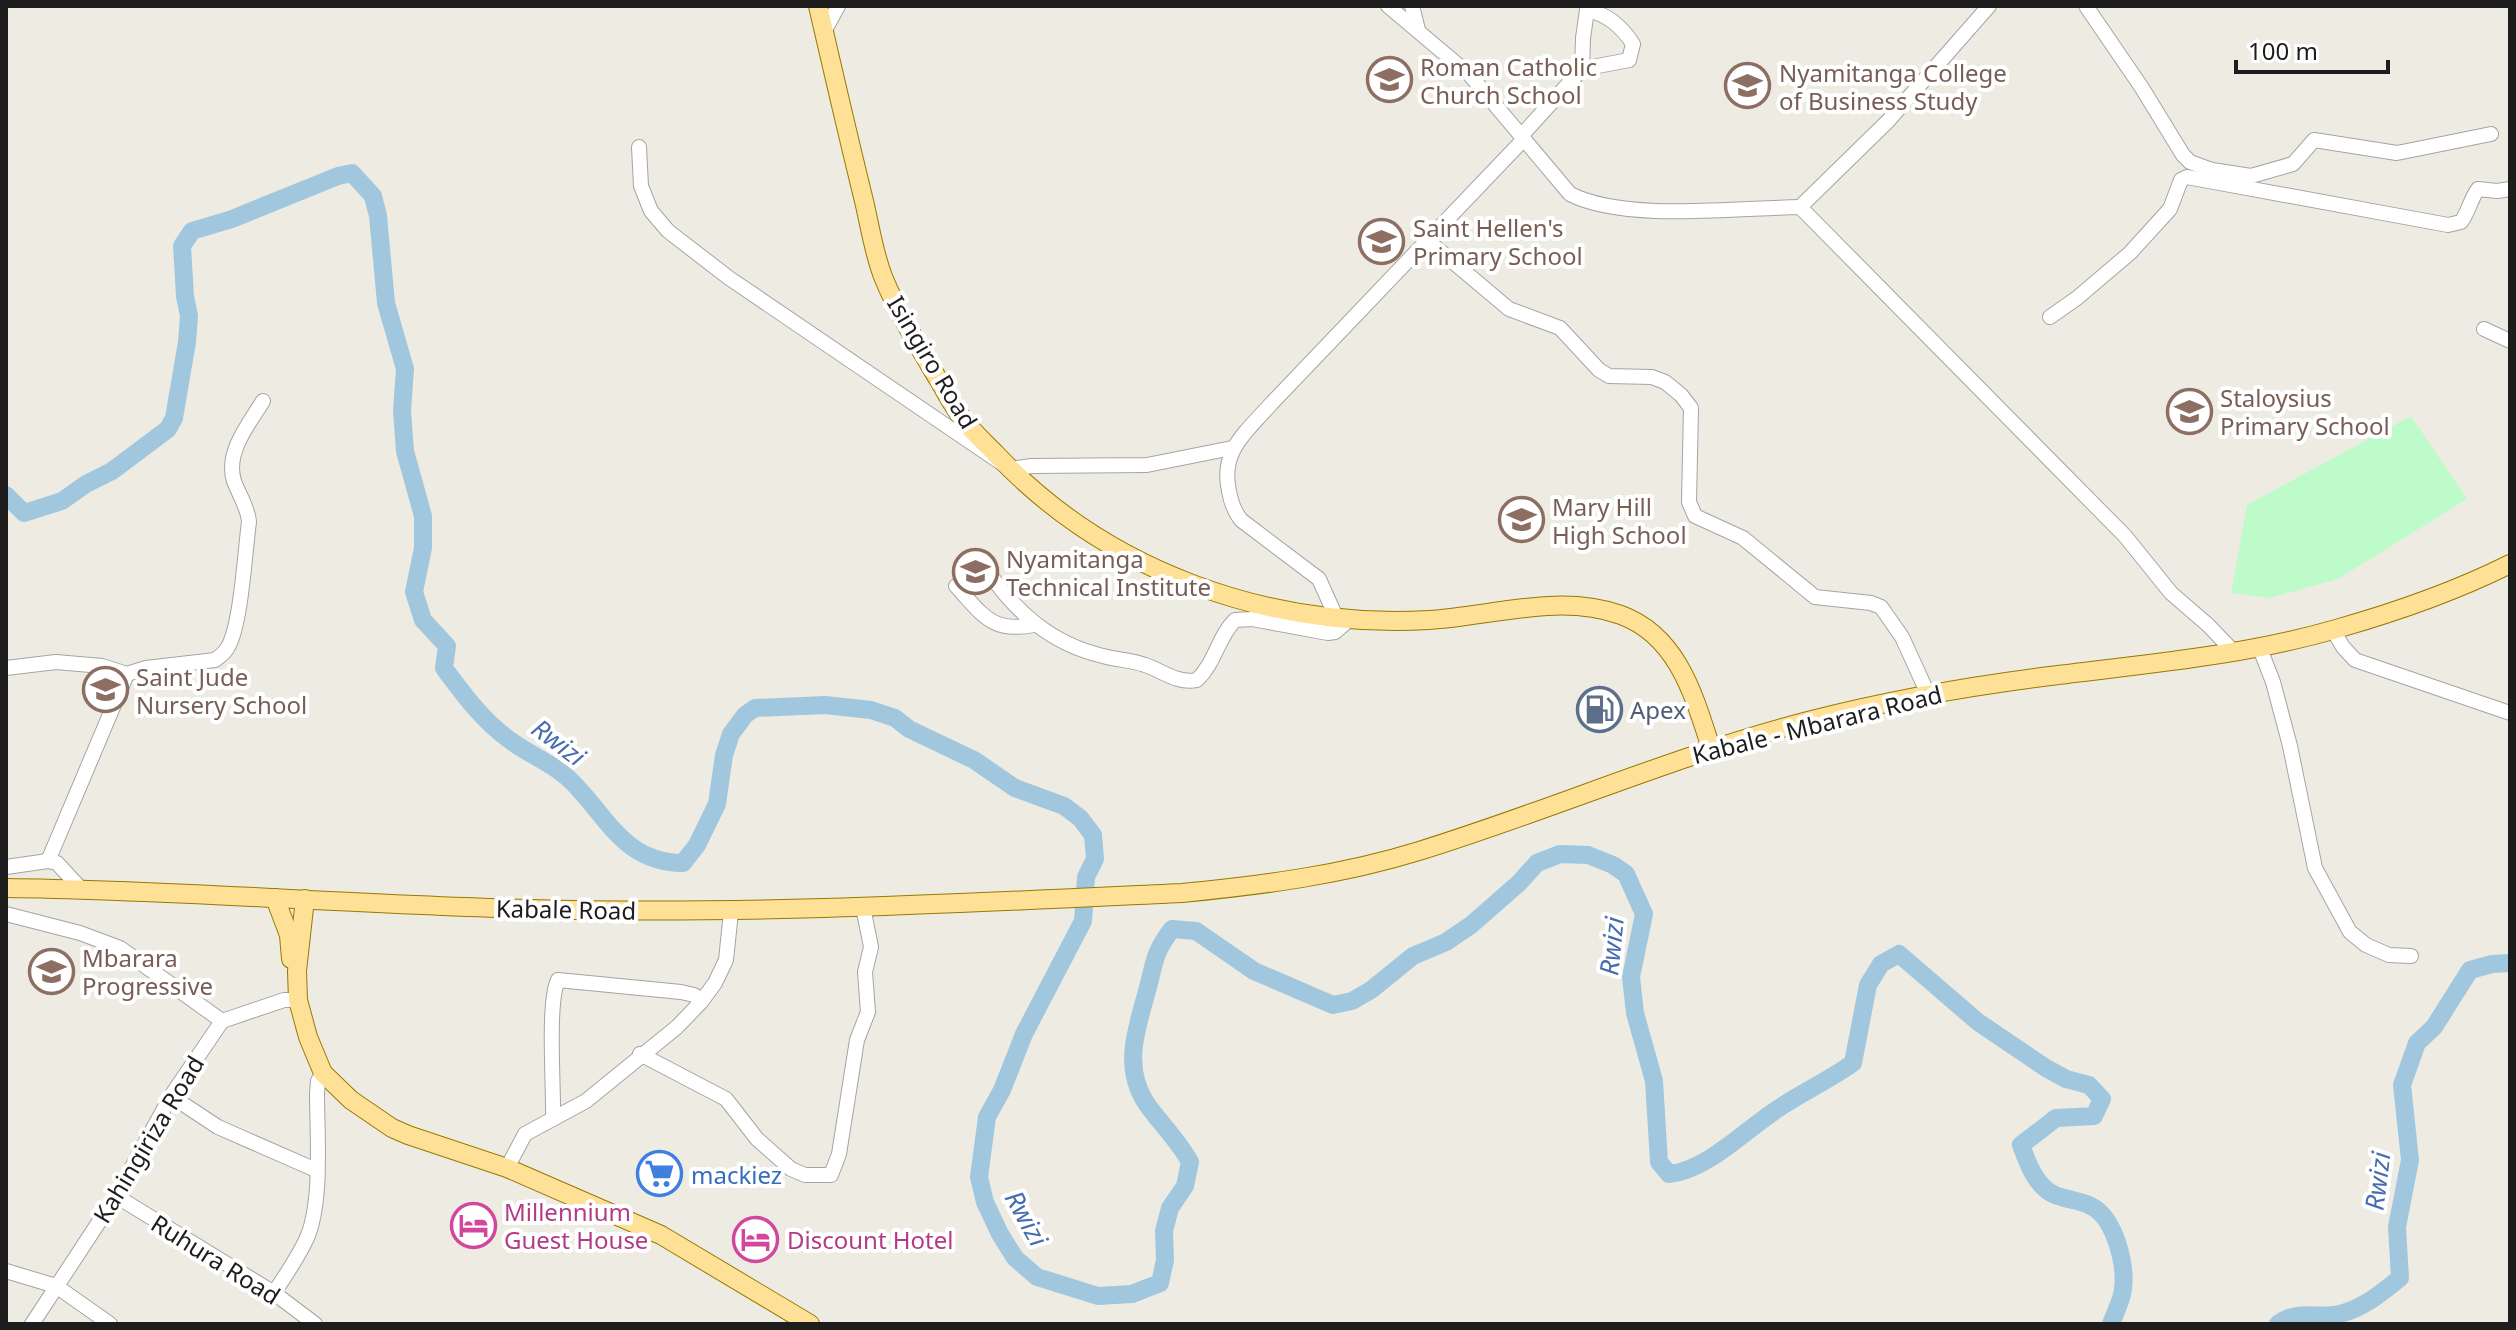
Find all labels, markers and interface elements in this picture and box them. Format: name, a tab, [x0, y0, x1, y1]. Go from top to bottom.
scale bar	[2236, 24, 2388, 74]
text: 100 m	[2248, 34, 2318, 67]
place label: Roman Catholic Church School	[1420, 50, 1597, 111]
school or university icon: Roman Catholic Church School	[1365, 56, 1413, 104]
place label: Nyamitanga College of Business Study	[1779, 56, 2007, 117]
school or university icon: Nyamitanga College of Business Study	[1724, 62, 1772, 110]
place label: Saint Hellen's Primary School	[1413, 211, 1583, 272]
school or university icon: Saint Hellen's Primary School	[1358, 217, 1406, 265]
street label: Isingiro Road	[880, 289, 986, 435]
place label: Staloysius Primary School	[2220, 381, 2390, 442]
school or university icon: Staloysius Primary School	[2165, 387, 2213, 435]
place label: Mary Hill High School	[1552, 490, 1687, 551]
school or university icon: Mary Hill High School	[1497, 496, 1545, 544]
place label: Nyamitanga Technical Institute	[1006, 542, 1211, 603]
school or university icon: Nyamitanga Technical Institute	[951, 548, 999, 596]
place label: Saint Jude Nursery School	[136, 660, 307, 721]
school or university icon: Saint Jude Nursery School	[81, 666, 129, 714]
street label: Kabale - Mbarara Road	[1689, 677, 1945, 771]
fuel station icon: Apex	[1575, 685, 1623, 733]
place label: Apex	[1630, 693, 1686, 726]
water label: Rwizi	[525, 710, 594, 775]
street label: Kabale Road	[496, 891, 636, 927]
water label: Rwizi	[1590, 914, 1632, 977]
place label: Mbarara Progressive	[82, 941, 213, 1002]
school or university icon: Mbarara Progressive	[27, 947, 75, 995]
street label: Kahingiriza Road	[85, 1049, 211, 1229]
water label: Rwizi	[2356, 1148, 2399, 1212]
supermarket icon: mackiez	[636, 1150, 684, 1198]
place label: mackiez	[691, 1158, 782, 1191]
water label: Rwizi	[997, 1184, 1058, 1254]
place label: Millennium Guest House	[504, 1195, 648, 1256]
hotel icon: Millennium Guest House	[449, 1201, 497, 1249]
street label: Ruhura Road	[145, 1206, 287, 1312]
hotel icon: Discount Hotel	[732, 1215, 780, 1263]
place label: Discount Hotel	[787, 1223, 954, 1256]

